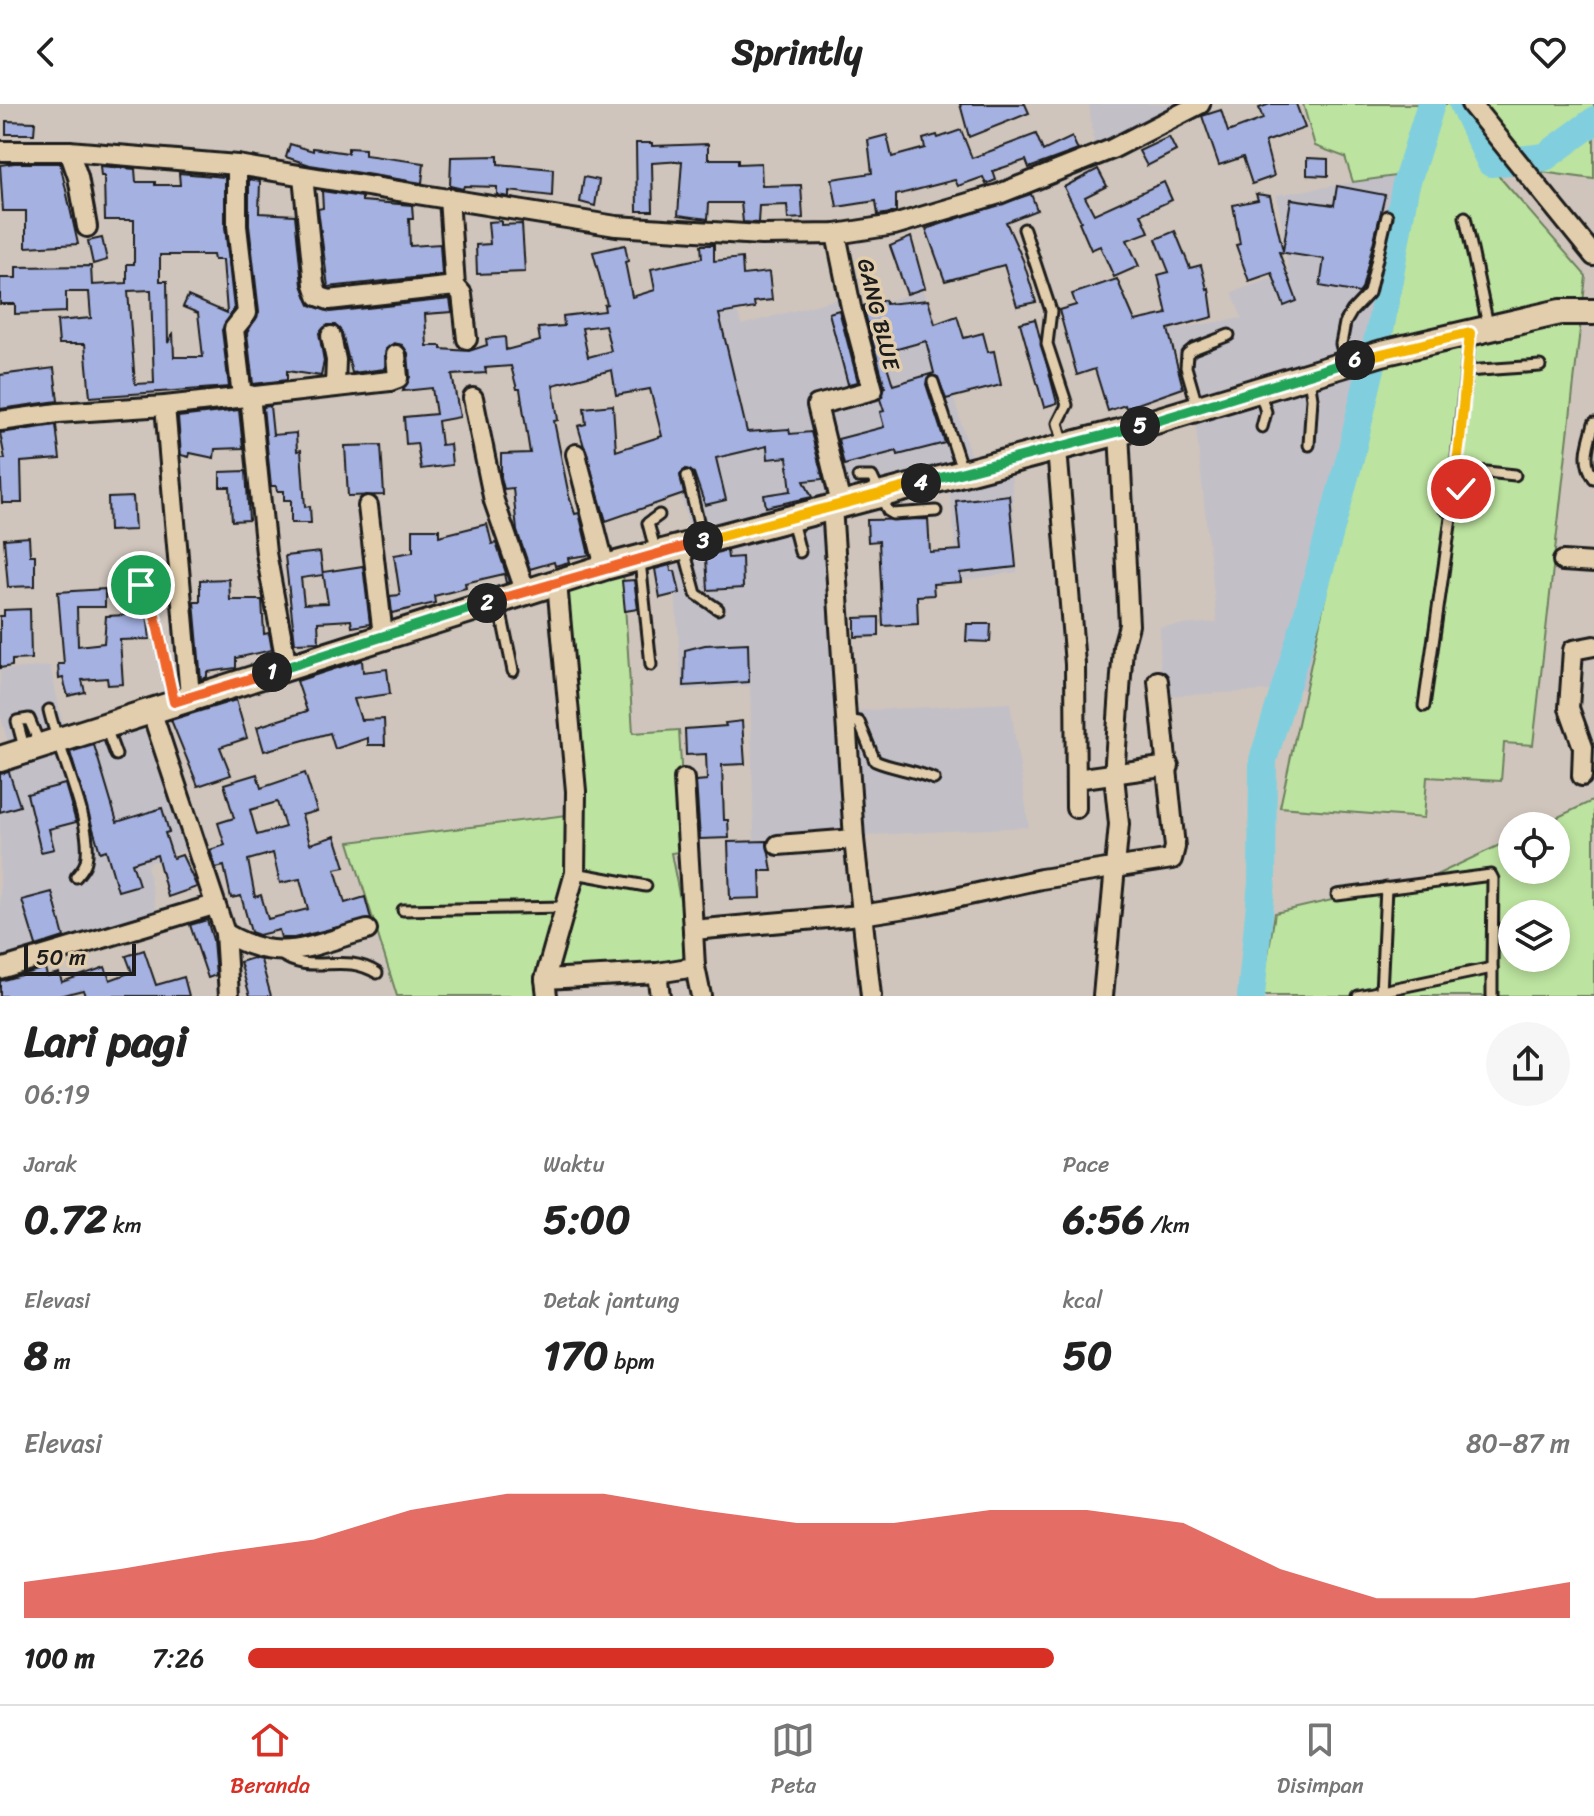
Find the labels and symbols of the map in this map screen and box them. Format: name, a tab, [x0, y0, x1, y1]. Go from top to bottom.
street label: GANG BLUE	[846, 254, 912, 376]
pin: 6	[1335, 340, 1375, 380]
pin: 5	[1120, 406, 1160, 446]
pin	[1427, 455, 1495, 523]
pin: 4	[901, 463, 941, 503]
pin: 3	[683, 521, 723, 561]
pin	[107, 551, 175, 619]
pin: 2	[467, 583, 507, 623]
pin: 1	[252, 652, 292, 692]
scale bar	[24, 940, 136, 976]

